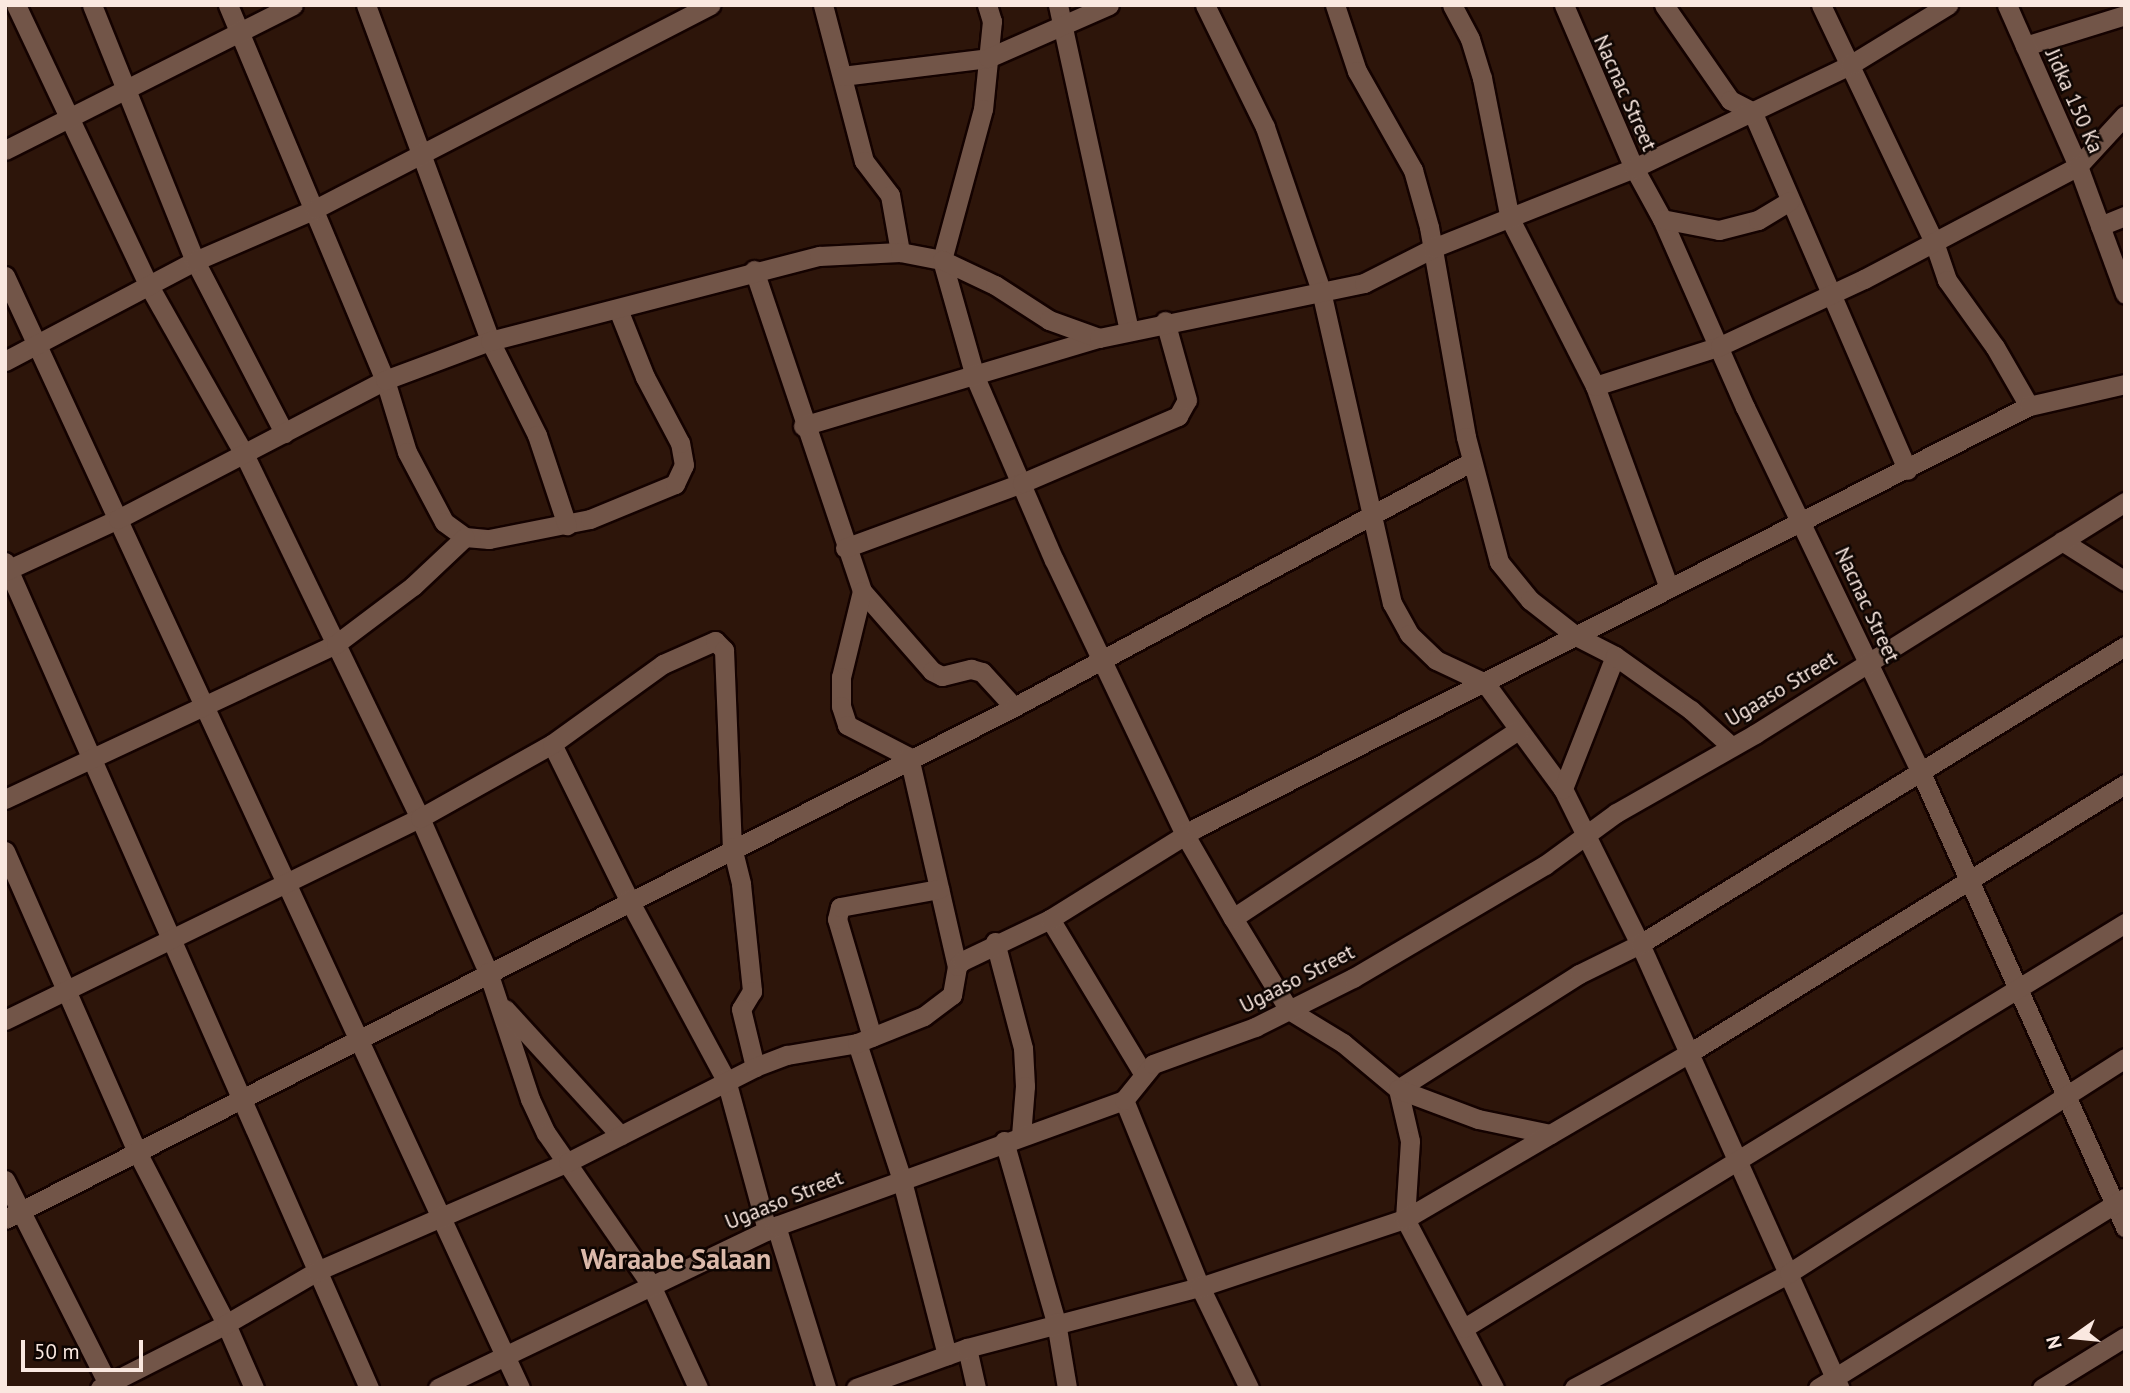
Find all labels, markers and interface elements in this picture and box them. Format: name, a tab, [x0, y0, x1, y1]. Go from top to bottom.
street label: Nacnac Street	[1588, 31, 1662, 155]
street label: Jidka 150 Ka	[2040, 45, 2108, 157]
street label: Nacnac Street	[1829, 543, 1905, 667]
street label: Ugaaso Street	[1721, 646, 1841, 732]
street label: Ugaaso Street	[1236, 939, 1358, 1019]
street label: Ugaaso Street	[721, 1165, 847, 1235]
district label: Waraabe Salaan	[581, 1242, 771, 1276]
north arrow	[2039, 1302, 2109, 1372]
scale bar	[24, 1326, 147, 1370]
text: N	[2041, 1333, 2067, 1352]
text: 50 m	[34, 1338, 80, 1365]

